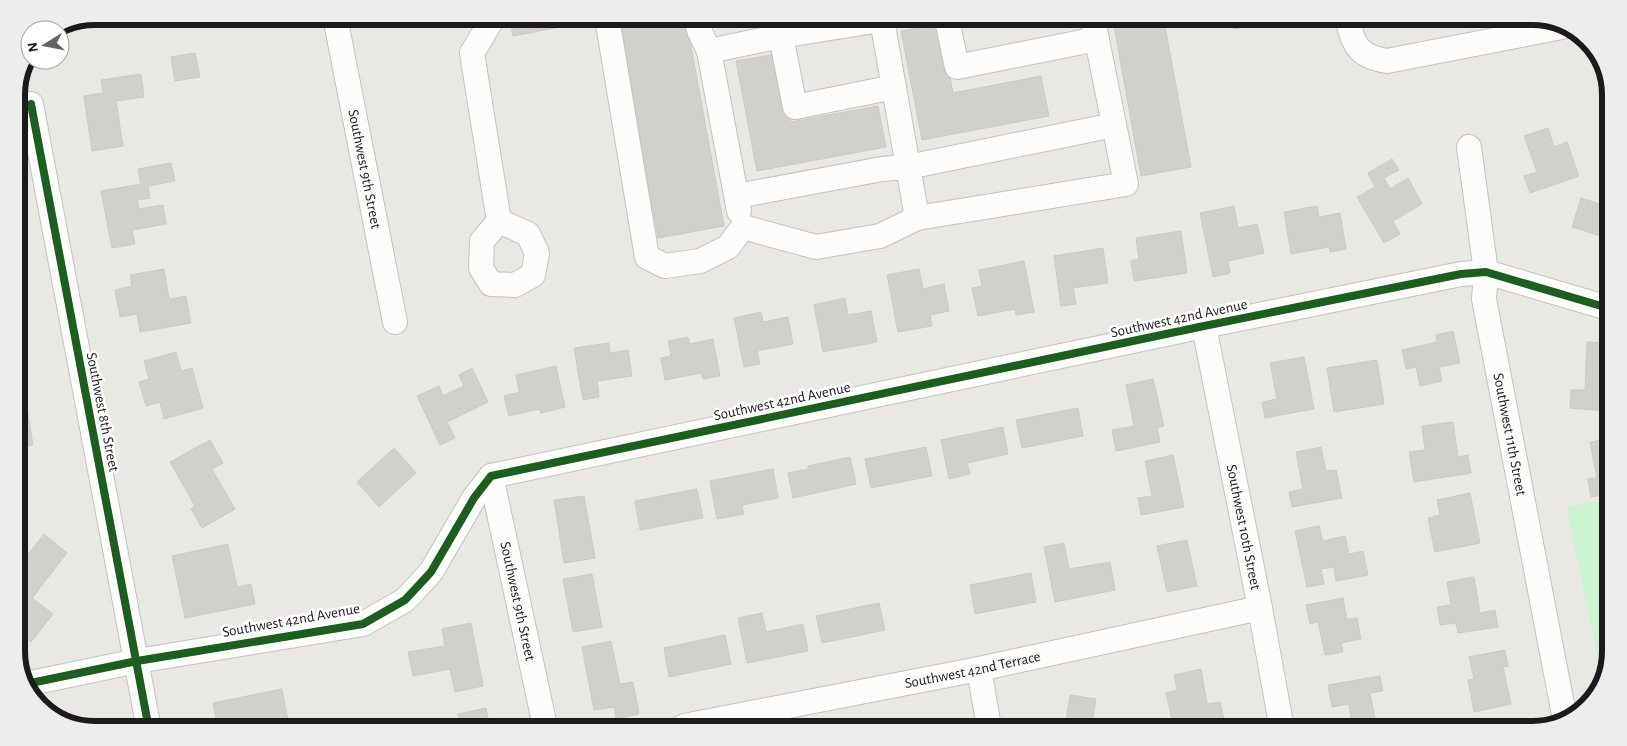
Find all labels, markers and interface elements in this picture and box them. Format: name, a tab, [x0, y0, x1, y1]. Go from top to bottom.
north arrow	[20, 20, 70, 70]
text: N	[25, 41, 41, 53]
street label: Southwest 9th Street	[345, 108, 384, 230]
street label: Southwest 42nd Avenue	[1109, 297, 1249, 340]
street label: Southwest 8th Street	[84, 351, 121, 473]
street label: Southwest 11th Street	[1490, 372, 1529, 497]
street label: Southwest 42nd Avenue	[712, 380, 852, 423]
street label: Southwest 10th Street	[1224, 463, 1263, 591]
street label: Southwest 9th Street	[497, 540, 538, 662]
street label: Southwest 42nd Avenue	[221, 601, 361, 640]
street label: Southwest 42nd Terrace	[903, 649, 1042, 691]

